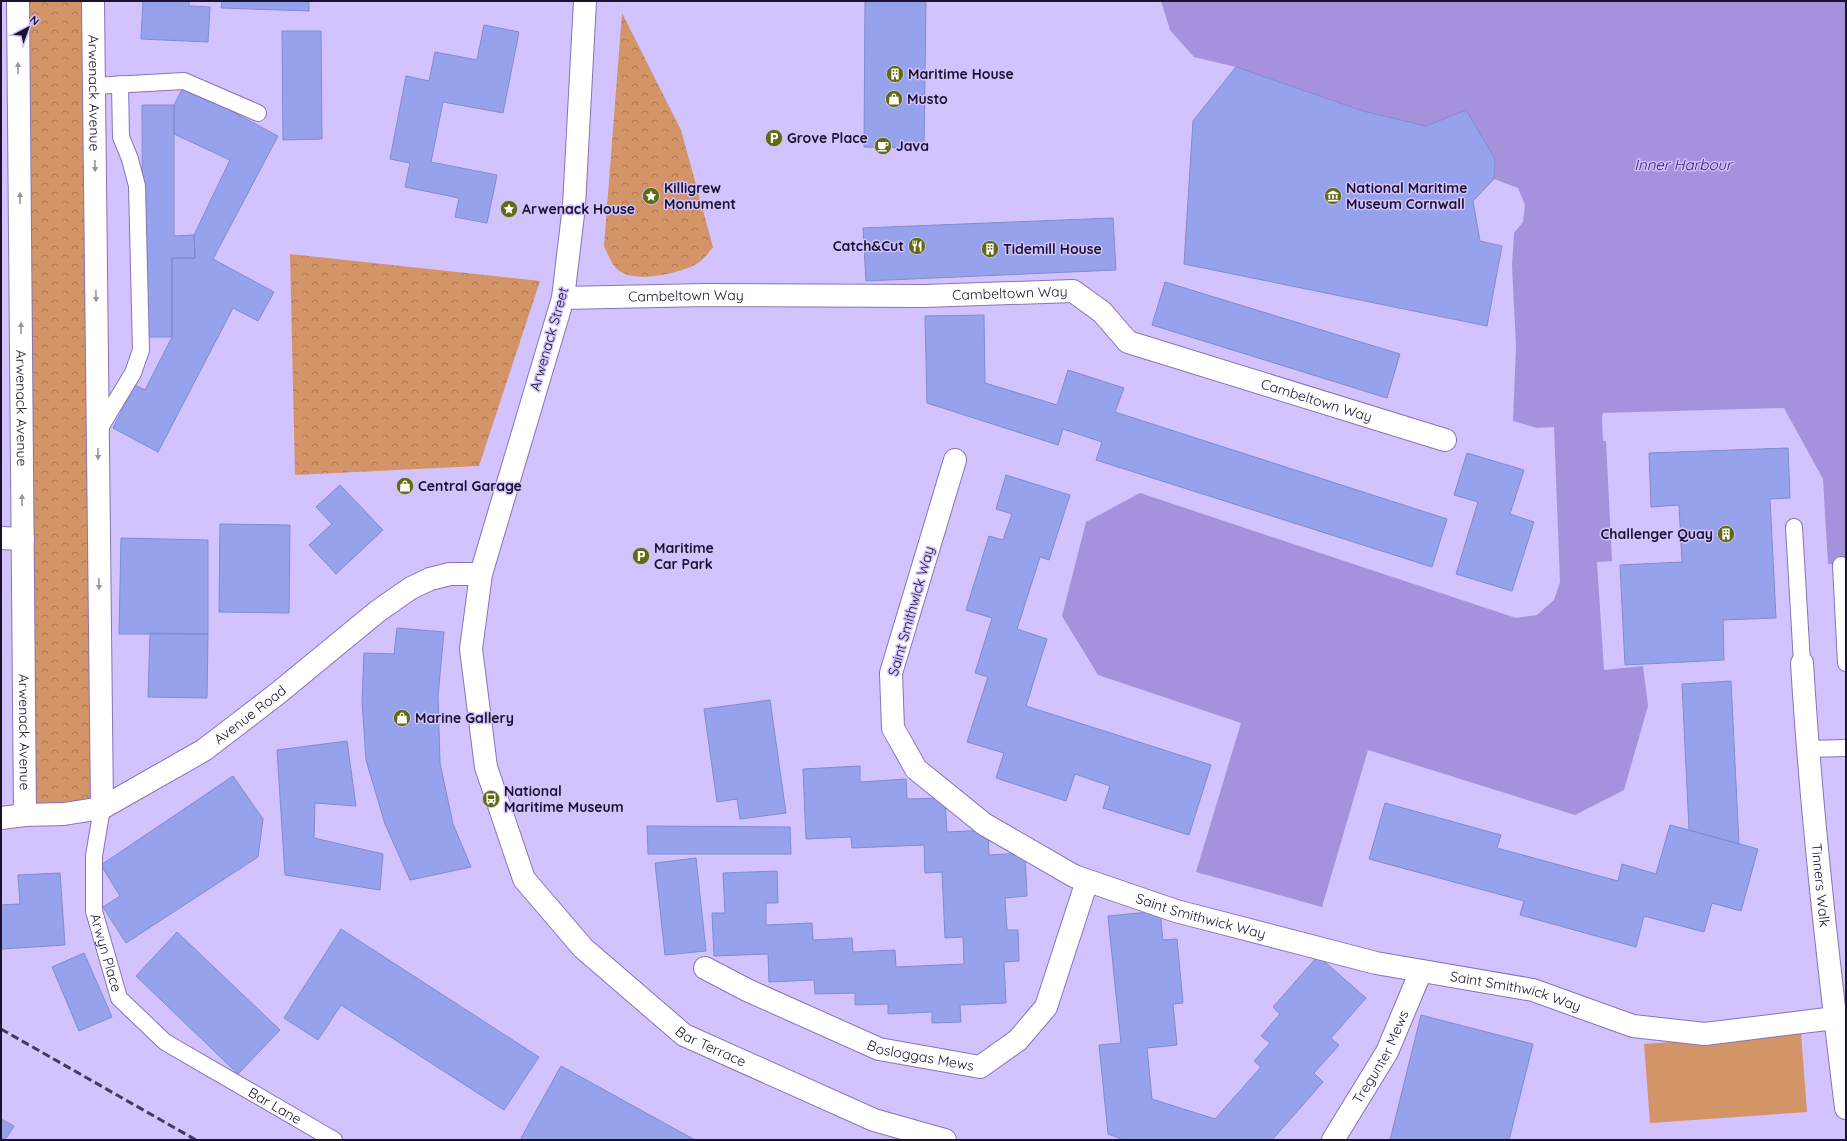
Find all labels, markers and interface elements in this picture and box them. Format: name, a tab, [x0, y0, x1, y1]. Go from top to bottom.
north arrow	[8, 8, 48, 48]
text: N	[27, 13, 42, 28]
street label: Arwenack Avenue	[84, 35, 104, 152]
one-way arrow	[15, 62, 22, 74]
building icon: Maritime House	[885, 64, 905, 84]
place label: Maritime House	[908, 65, 1014, 83]
shop icon: Musto	[884, 89, 904, 109]
place label: Musto	[907, 90, 948, 108]
parking icon: Grove Place	[764, 128, 784, 148]
place label: Grove Place	[787, 129, 868, 147]
cafe icon: Java	[873, 136, 893, 156]
place label: Java	[896, 137, 929, 155]
water label: Inner Harbour	[1634, 155, 1734, 174]
one-way arrow	[92, 160, 98, 173]
place label: Killigrew Monument	[664, 179, 736, 213]
place label: National Maritime Museum Cornwall	[1346, 179, 1468, 213]
place icon: Killigrew Monument	[641, 186, 661, 206]
museum icon: National Maritime Museum Cornwall	[1323, 186, 1343, 206]
one-way arrow	[17, 191, 23, 204]
place icon: Arwenack House	[499, 199, 519, 219]
place label: Arwenack House	[522, 200, 635, 218]
restaurant icon: Catch&Cut	[907, 236, 927, 256]
place label: Catch&Cut	[833, 237, 904, 255]
building icon: Tidemill House	[980, 239, 1000, 259]
place label: Tidemill House	[1003, 240, 1102, 258]
street label: Cambeltown Way	[952, 282, 1068, 304]
street label: Arwenack Street	[526, 285, 572, 393]
street label: Cambeltown Way	[628, 286, 744, 306]
one-way arrow	[93, 290, 99, 303]
one-way arrow	[18, 321, 24, 334]
street label: Arwenack Avenue	[12, 350, 31, 466]
street label: Cambeltown Way	[1259, 375, 1374, 426]
one-way arrow	[95, 448, 101, 461]
shop icon: Central Garage	[395, 476, 415, 496]
place label: Central Garage	[418, 477, 522, 495]
one-way arrow	[19, 493, 25, 506]
building icon: Challenger Quay	[1716, 524, 1736, 544]
place label: Challenger Quay	[1600, 525, 1713, 543]
place label: Maritime Car Park	[654, 539, 714, 573]
street label: Saint Smithwick Way	[884, 544, 938, 678]
parking icon: Maritime Car Park	[631, 546, 651, 566]
one-way arrow	[96, 578, 103, 590]
street label: Arwenack Avenue	[15, 674, 34, 790]
street label: Avenue Road	[210, 681, 290, 748]
shop icon: Marine Gallery	[392, 708, 412, 728]
place label: Marine Gallery	[415, 709, 514, 727]
place label: National Maritime Museum	[504, 782, 624, 816]
bus stop icon: National Maritime Museum	[481, 789, 501, 809]
street label: Tinners Walk	[1807, 843, 1834, 928]
street label: Saint Smithwick Way	[1133, 889, 1268, 943]
street label: Arwyn Place	[86, 911, 126, 994]
street label: Saint Smithwick Way	[1449, 967, 1584, 1016]
street label: Tregunter Mews	[1348, 1007, 1413, 1107]
street label: Bar Terrace	[671, 1022, 749, 1071]
street label: Bosloggas Mews	[864, 1036, 975, 1075]
street label: Bar Lane	[245, 1083, 305, 1128]

